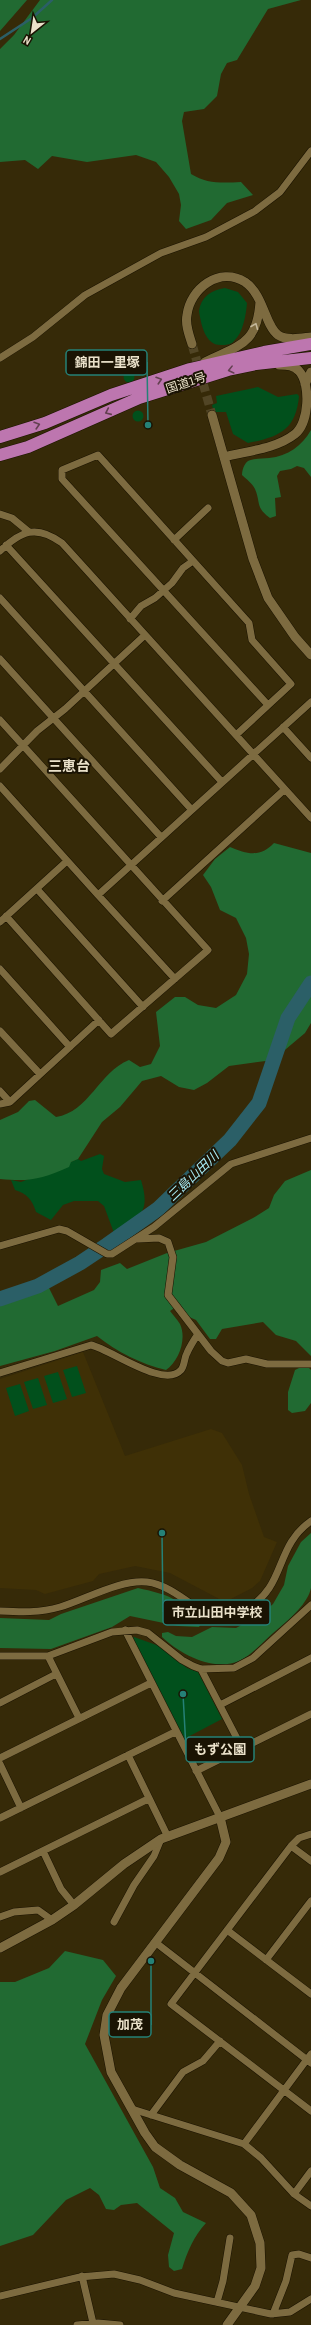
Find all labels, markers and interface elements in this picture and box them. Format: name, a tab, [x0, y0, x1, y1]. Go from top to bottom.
north arrow	[12, 12, 52, 52]
text: N	[21, 33, 33, 48]
one-way arrow	[251, 322, 259, 329]
callout: 錦田一里塚	[66, 350, 147, 375]
text: 錦田一里塚	[74, 354, 140, 371]
one-way arrow	[228, 365, 234, 373]
street label: 国道1号	[164, 369, 208, 397]
one-way arrow	[155, 376, 162, 384]
one-way arrow	[105, 407, 113, 415]
one-way arrow	[34, 421, 41, 430]
district label: 三恵台	[48, 757, 90, 775]
water label: 三島山田川	[164, 1146, 224, 1205]
callout: 市立山田中学校	[163, 1600, 270, 1625]
text: 市立山田中学校	[171, 1604, 263, 1621]
callout: もず公園	[186, 1737, 254, 1762]
text: もず公園	[194, 1741, 246, 1758]
callout: 加茂	[109, 2012, 151, 2037]
text: 加茂	[117, 2016, 143, 2033]

